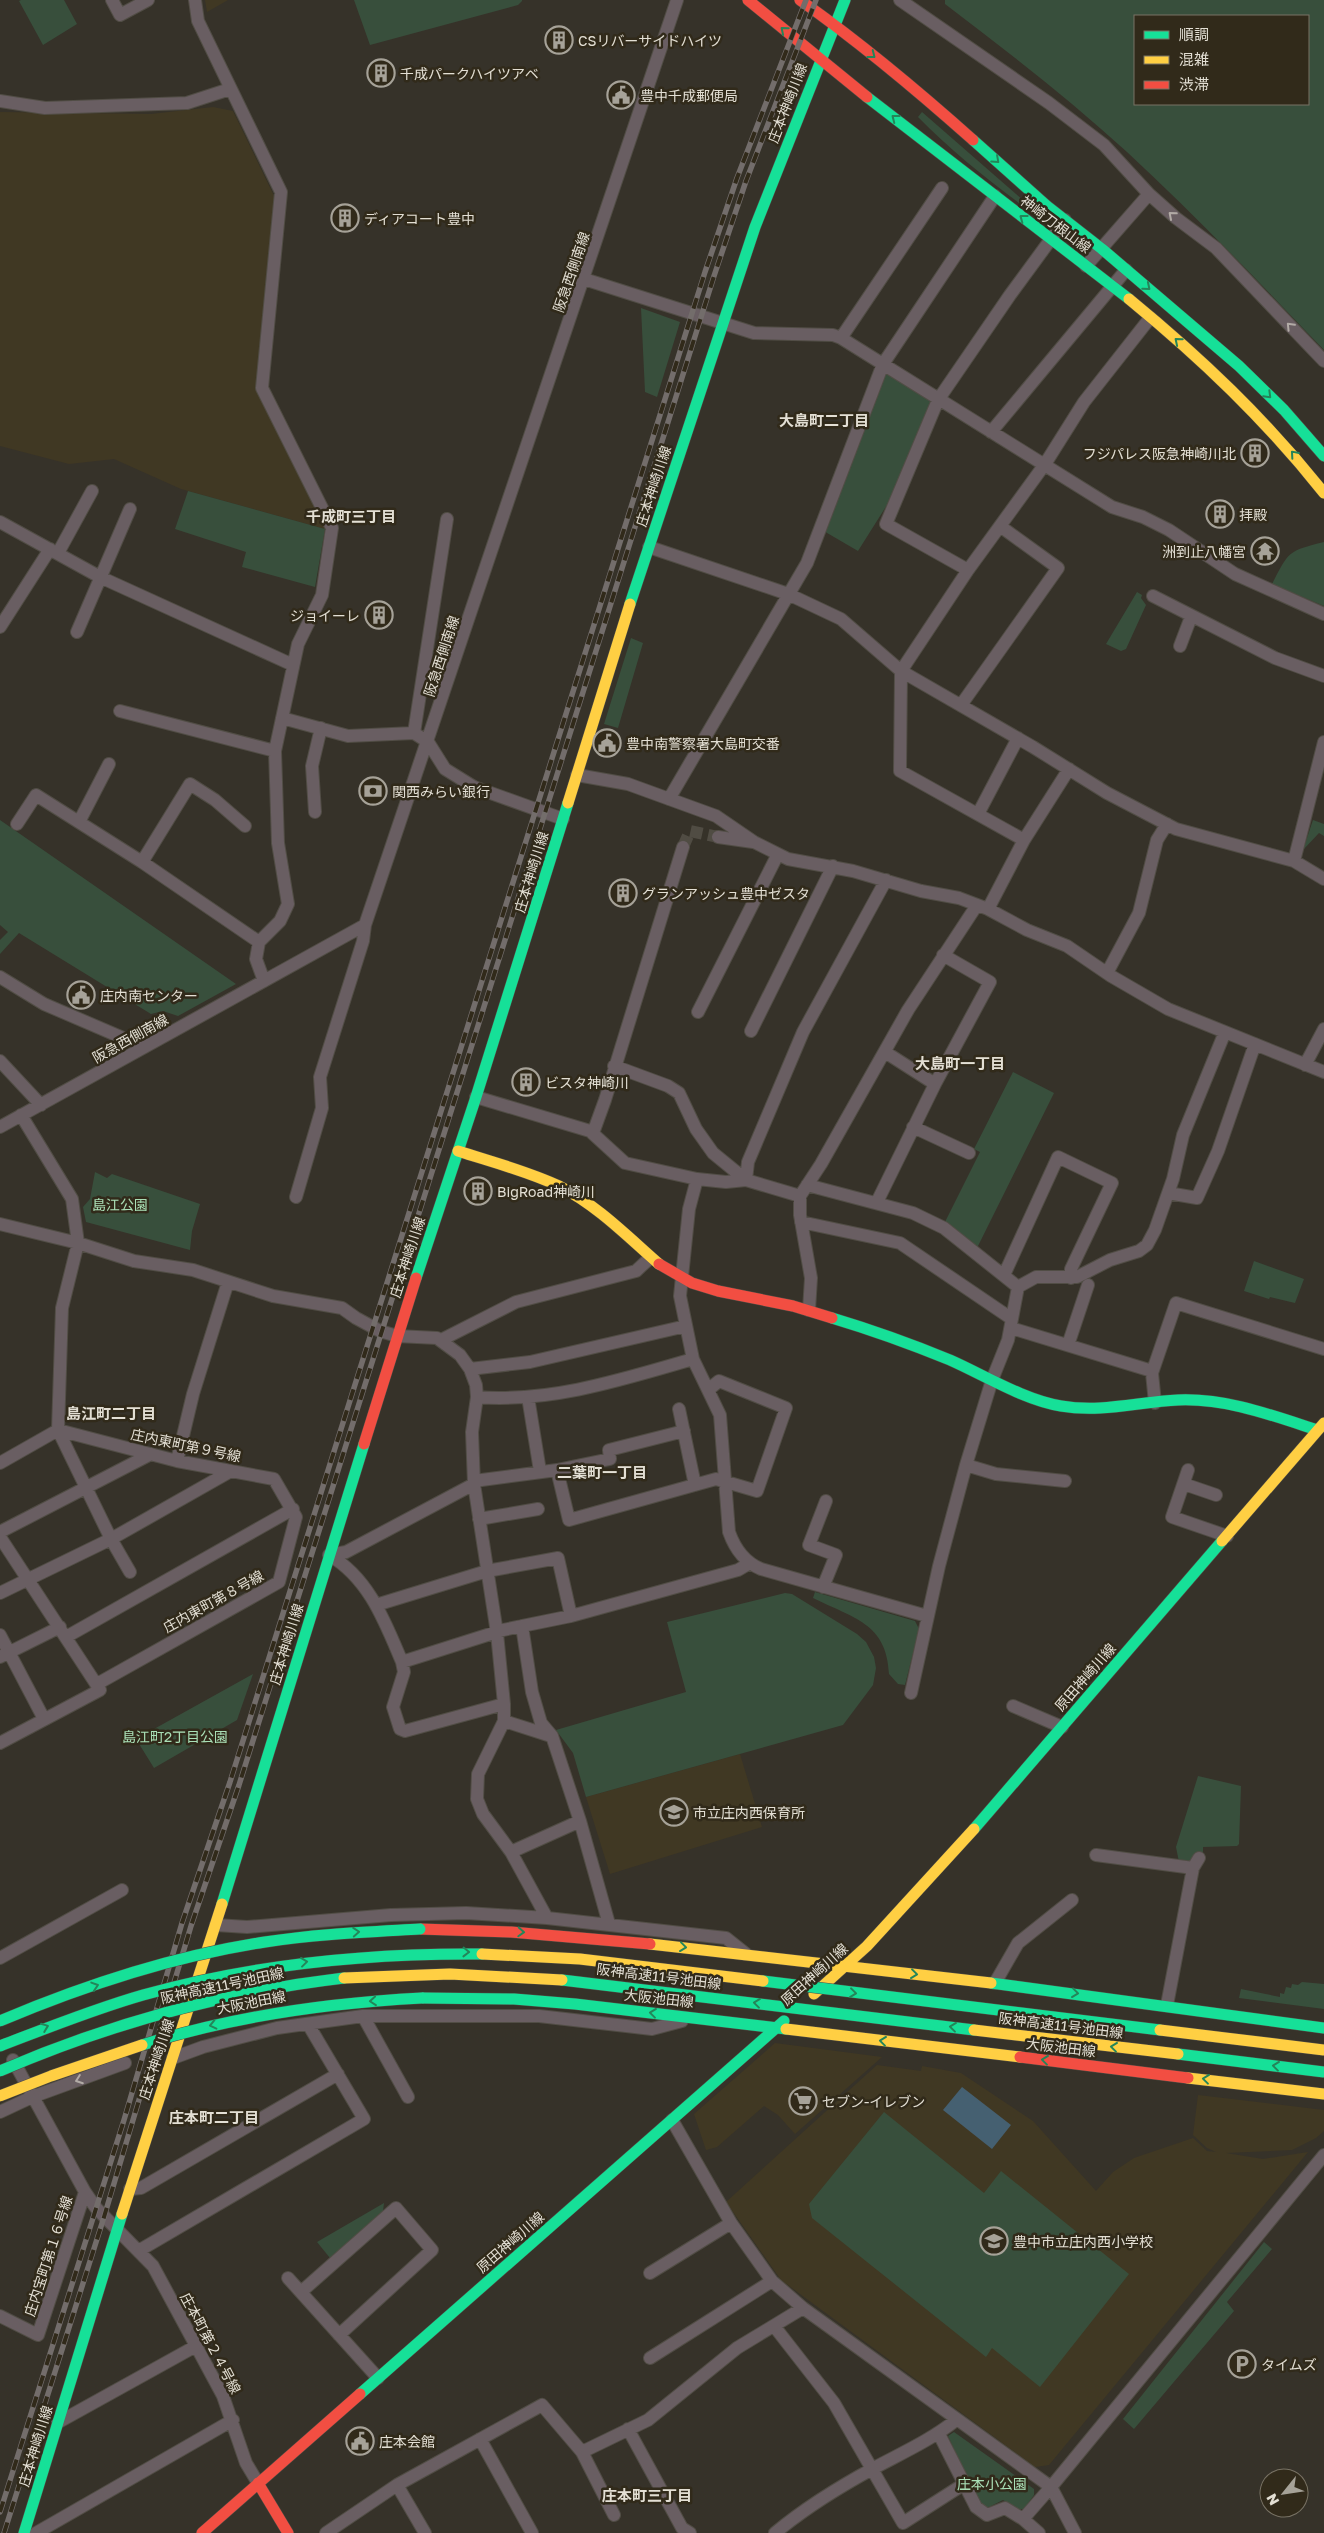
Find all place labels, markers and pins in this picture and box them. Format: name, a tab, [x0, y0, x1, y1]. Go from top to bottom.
building icon: CSリバーサイドハイツ	[544, 25, 574, 55]
place label: CSリバーサイドハイツ	[578, 32, 722, 49]
building icon: 千成パークハイツアベ	[366, 58, 396, 88]
place label: 千成パークハイツアベ	[400, 65, 539, 82]
public building icon: 豊中千成郵便局	[606, 80, 636, 110]
place label: 豊中千成郵便局	[640, 87, 738, 104]
building icon: ディアコート豊中	[330, 203, 360, 233]
place label: ディアコート豊中	[364, 210, 475, 227]
building icon: フジパレス阪急神崎川北	[1240, 438, 1270, 468]
place label: フジパレス阪急神崎川北	[1083, 445, 1236, 462]
building icon: 拝殿	[1205, 499, 1235, 529]
place label: 拝殿	[1239, 506, 1267, 523]
temple icon: 洲到止八幡宮	[1250, 536, 1280, 566]
place label: 洲到止八幡宮	[1162, 543, 1246, 560]
building icon: ジョイーレ	[364, 600, 394, 630]
place label: ジョイーレ	[290, 607, 360, 624]
public building icon: 豊中南警察署大島町交番	[592, 728, 622, 758]
place label: 豊中南警察署大島町交番	[626, 735, 780, 752]
bank icon: 関西みらい銀行	[358, 776, 388, 806]
place label: 関西みらい銀行	[392, 783, 490, 800]
building icon: グランアッシュ豊中ゼスタ	[608, 878, 638, 908]
place label: グランアッシュ豊中ゼスタ	[642, 885, 810, 902]
public building icon: 庄内南センター	[66, 980, 96, 1010]
place label: 庄内南センター	[100, 987, 198, 1004]
building icon: ビスタ神崎川	[511, 1067, 541, 1097]
place label: ビスタ神崎川	[545, 1074, 629, 1091]
building icon: BigRoad神崎川	[463, 1176, 493, 1206]
place label: BigRoad神崎川	[497, 1183, 595, 1200]
school or university icon: 市立庄内西保育所	[659, 1797, 689, 1827]
place label: 市立庄内西保育所	[693, 1804, 805, 1821]
supermarket icon: セブン-イレブン	[788, 2086, 818, 2116]
place label: セブン-イレブン	[822, 2093, 925, 2110]
school or university icon: 豊中市立庄内西小学校	[979, 2226, 1009, 2256]
place label: 豊中市立庄内西小学校	[1013, 2233, 1153, 2250]
parking icon: タイムズ	[1227, 2349, 1257, 2379]
place label: タイムズ	[1261, 2356, 1317, 2373]
public building icon: 庄本会館	[345, 2426, 375, 2456]
place label: 庄本会館	[379, 2433, 435, 2450]

